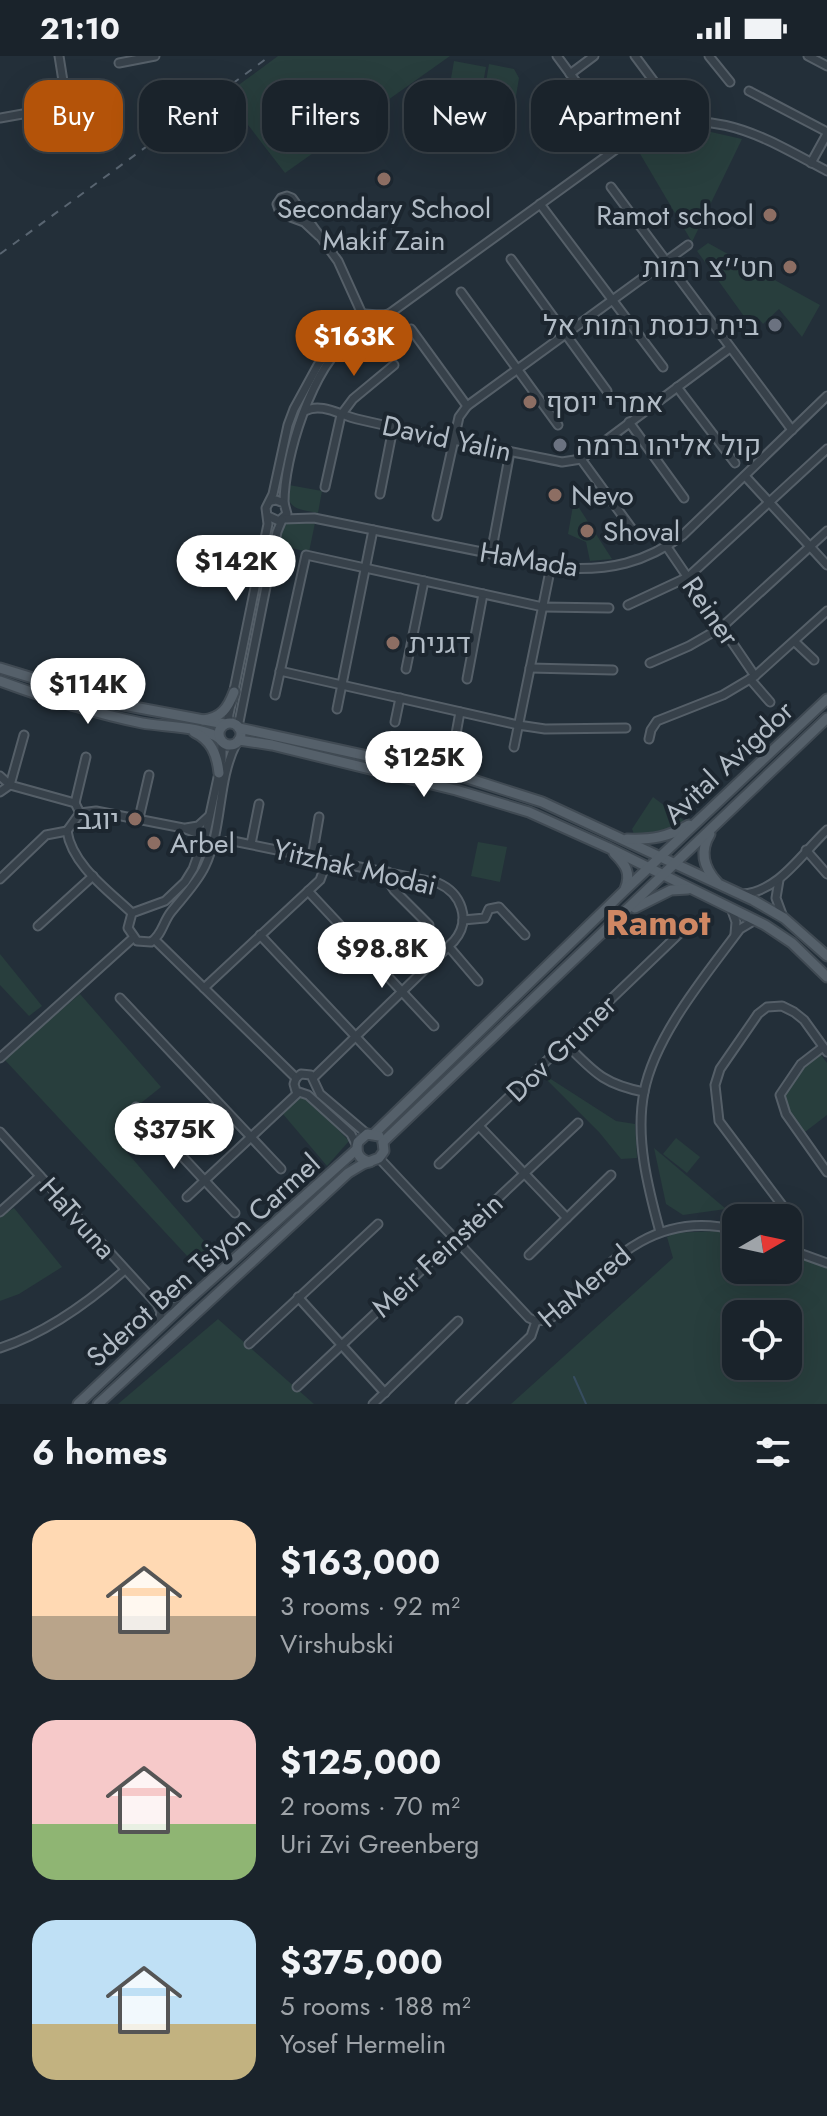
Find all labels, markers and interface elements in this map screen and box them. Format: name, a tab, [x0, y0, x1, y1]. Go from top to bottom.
text: 21:10	[40, 7, 120, 50]
chip: Buy	[24, 80, 123, 152]
chip: Rent	[139, 80, 246, 152]
chip: Filters	[262, 80, 388, 152]
chip: New	[404, 80, 515, 152]
chip: Apartment	[531, 80, 709, 152]
marker: Secondary School Makif Zain	[375, 170, 393, 188]
place label: Secondary School Makif Zain	[277, 188, 491, 261]
place label: Ramot school	[596, 195, 754, 236]
marker: Ramot school	[761, 206, 779, 224]
place label: חט''צ רמות	[643, 247, 774, 288]
marker: חט''צ רמות	[781, 258, 799, 276]
place label: בית כנסת רמות אל	[543, 305, 759, 346]
pin: $163K	[298, 310, 410, 378]
marker: בית כנסת רמות אל	[766, 316, 784, 334]
text: $163K	[313, 317, 395, 355]
place label: אמרי יוסף	[546, 382, 663, 423]
marker: אמרי יוסף	[521, 393, 539, 411]
street label: David Yalin	[379, 405, 515, 472]
place label: קול אליהו ברמה	[576, 425, 761, 466]
marker: קול אליהו ברמה	[551, 436, 569, 454]
place label: Nevo	[571, 475, 634, 516]
marker: Nevo	[546, 486, 564, 504]
place label: Shoval	[603, 511, 680, 552]
marker: Shoval	[578, 522, 596, 540]
street label: HaMada	[477, 531, 581, 587]
pin: $142K	[180, 535, 292, 603]
text: $142K	[195, 542, 277, 580]
street label: Reiner	[672, 568, 749, 655]
place label: דגנית	[409, 623, 471, 664]
marker: דגנית	[384, 634, 402, 652]
pin: $114K	[32, 658, 144, 726]
text: $114K	[49, 665, 127, 703]
street label: Avital Avigdor	[654, 691, 803, 834]
pin: $125K	[368, 731, 480, 799]
text: $125K	[383, 738, 465, 776]
place label: יוגב	[77, 799, 119, 840]
marker: יוגב	[126, 810, 144, 828]
place label: Arbel	[170, 823, 235, 864]
street label: Yitzhak Modai	[269, 829, 440, 906]
marker: Arbel	[145, 834, 163, 852]
district label: Ramot	[606, 896, 711, 948]
pin: $98.8K	[317, 922, 447, 990]
text: $98.8K	[336, 929, 428, 967]
street label: Dov Gruner	[497, 985, 626, 1112]
pin: $375K	[118, 1103, 230, 1171]
text: $375K	[133, 1110, 215, 1148]
street label: Sderot Ben Tsiyon Carmel	[77, 1144, 329, 1377]
street label: HaTvuna	[30, 1168, 126, 1268]
street label: Meir Feinstein	[363, 1184, 512, 1327]
north arrow	[722, 1204, 802, 1284]
map controls	[722, 1204, 802, 1380]
street label: HaMered	[529, 1235, 640, 1337]
button: locate	[722, 1300, 802, 1380]
text: 6 homes	[32, 1428, 167, 1477]
icon: filters	[751, 1430, 795, 1474]
text: $163,000	[280, 1538, 440, 1587]
icon: home	[96, 1552, 192, 1648]
text: 3 rooms · 92 m²	[280, 1587, 460, 1625]
text: Virshubski	[280, 1625, 394, 1663]
text: $125,000	[280, 1738, 441, 1787]
icon: home	[96, 1752, 192, 1848]
text: 2 rooms · 70 m²	[280, 1787, 460, 1825]
text: Uri Zvi Greenberg	[280, 1825, 479, 1863]
text: $375,000	[280, 1938, 443, 1987]
icon: home	[96, 1952, 192, 2048]
text: 5 rooms · 188 m²	[280, 1987, 471, 2025]
text: Yosef Hermelin	[280, 2025, 446, 2063]

